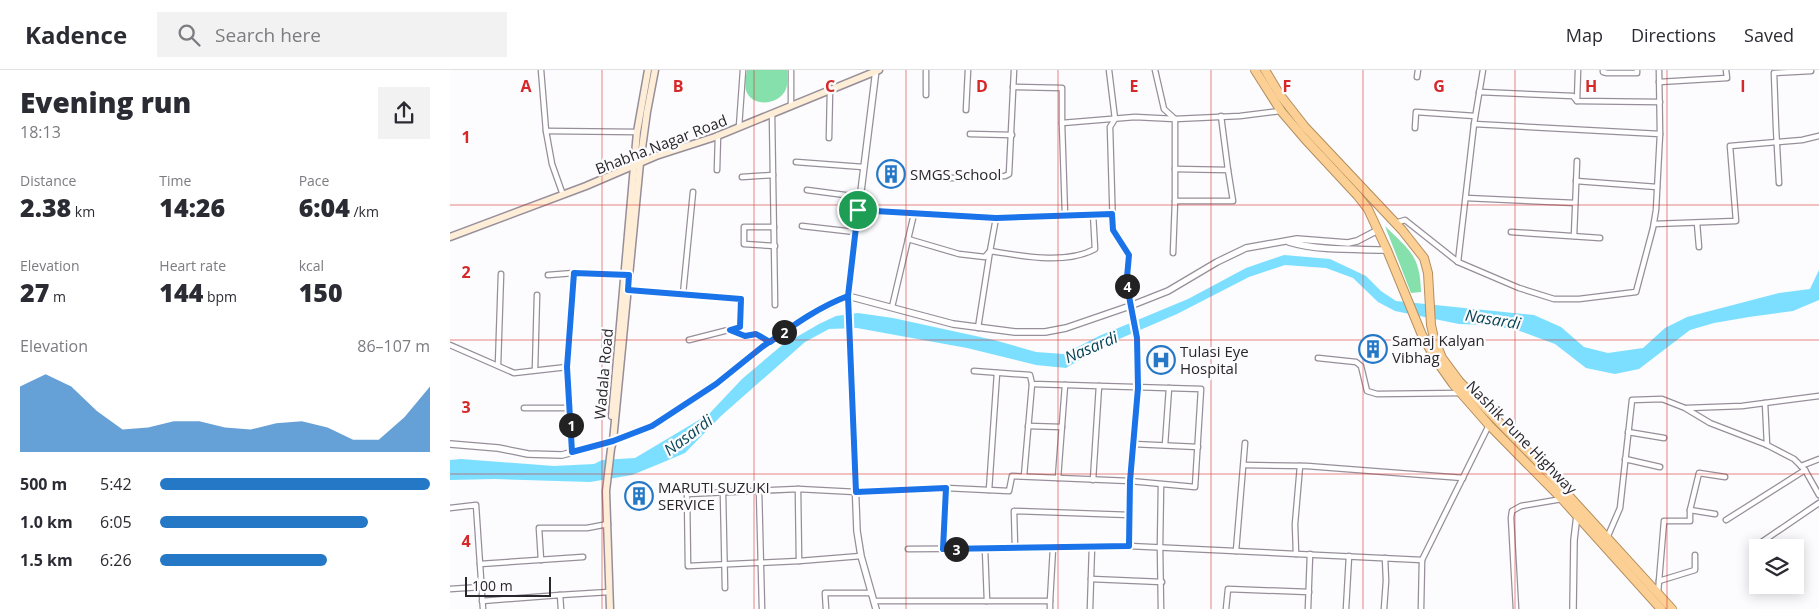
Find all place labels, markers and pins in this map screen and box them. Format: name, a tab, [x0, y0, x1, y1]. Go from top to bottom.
building icon: SMGS School	[876, 159, 906, 189]
place label: SMGS School	[910, 164, 1001, 184]
pin	[837, 189, 879, 231]
pin: 4	[1114, 274, 1140, 298]
pin: 2	[772, 320, 796, 344]
place label: Samaj Kalyan Vibhag	[1392, 330, 1485, 367]
building icon: Samaj Kalyan Vibhag	[1358, 334, 1388, 364]
place label: Tulasi Eye Hospital	[1180, 341, 1249, 378]
hospital icon: Tulasi Eye Hospital	[1146, 345, 1176, 375]
pin: 1	[558, 412, 584, 438]
place label: MARUTI SUZUKI SERVICE	[658, 477, 770, 514]
building icon: MARUTI SUZUKI SERVICE	[624, 481, 654, 511]
pin: 3	[944, 536, 968, 562]

